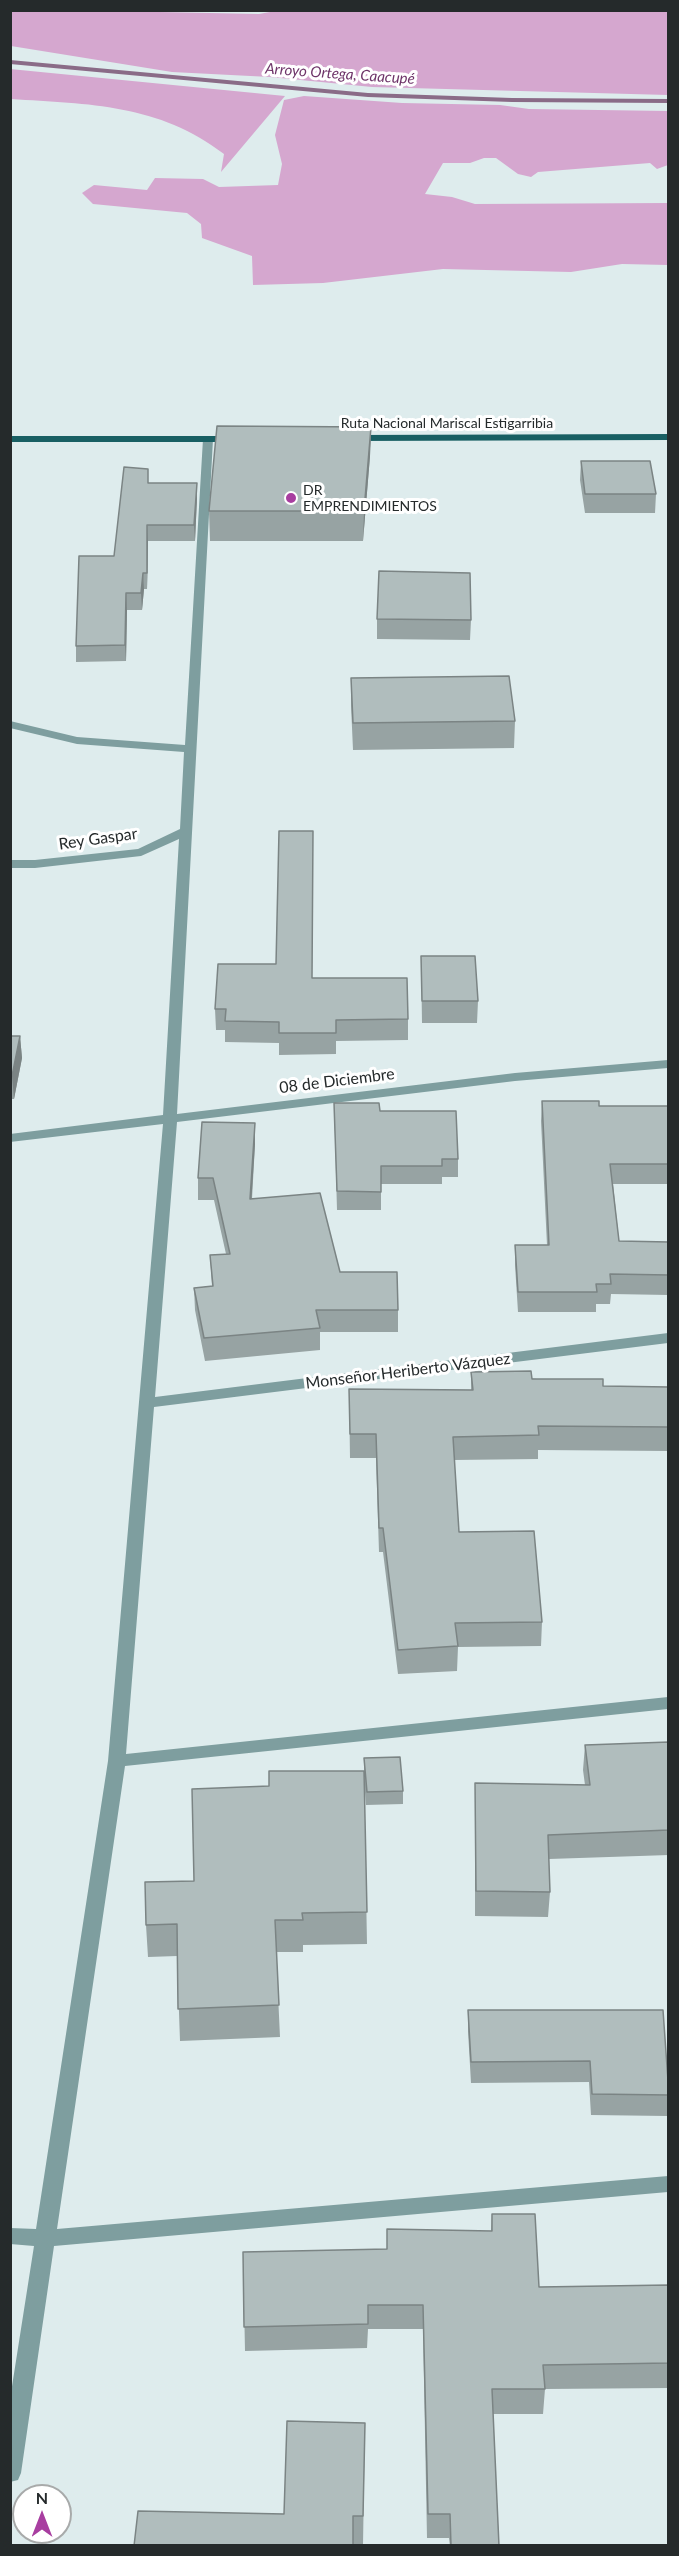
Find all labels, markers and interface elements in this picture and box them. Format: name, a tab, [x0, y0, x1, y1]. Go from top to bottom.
water label: Arroyo Ortega, Caacupé	[265, 60, 415, 88]
street label: Ruta Nacional Mariscal Estigarribia	[341, 415, 553, 431]
place label: DR EMPRENDIMIENTOS	[303, 482, 437, 514]
marker: DR EMPRENDIMIENTOS	[284, 491, 298, 505]
street label: Rey Gaspar	[57, 824, 139, 854]
street label: 08 de Diciembre	[278, 1064, 396, 1098]
street label: Monseñor Heriberto Vázquez	[304, 1349, 512, 1393]
north arrow	[12, 2484, 72, 2544]
text: N	[36, 2488, 48, 2507]

